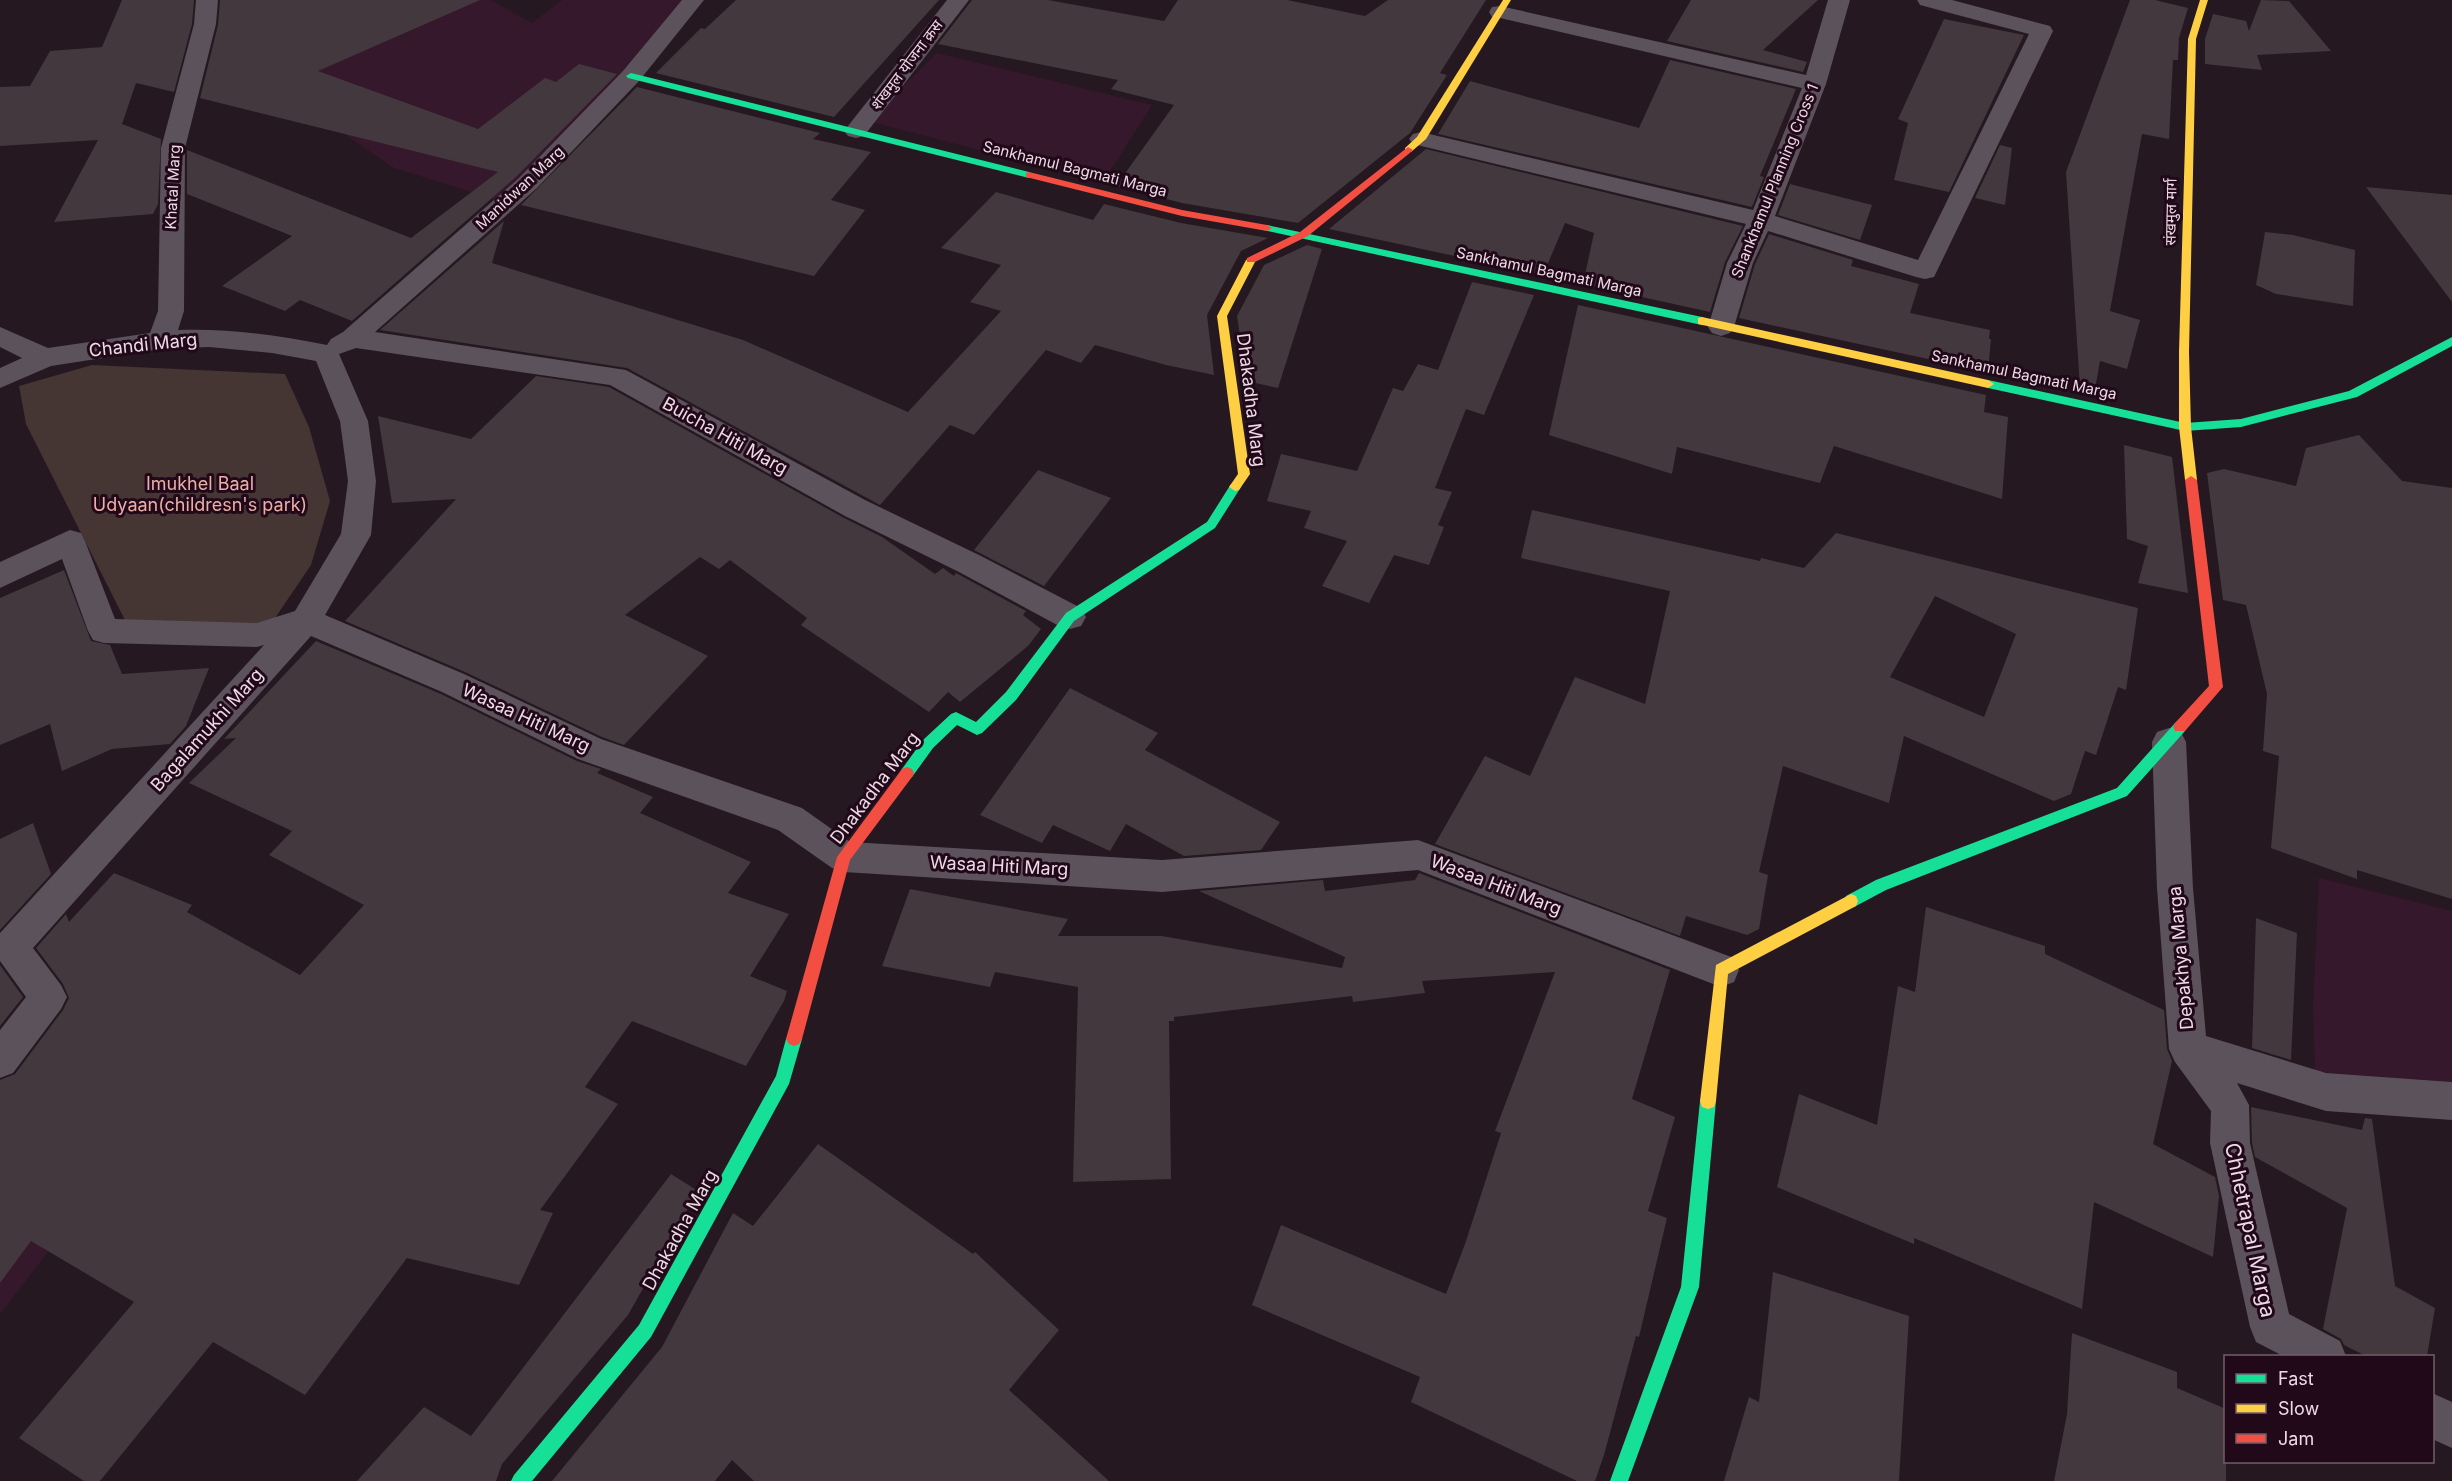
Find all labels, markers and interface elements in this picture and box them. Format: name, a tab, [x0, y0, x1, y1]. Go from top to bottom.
street label: शंखमुल योजना क्रस	[867, 15, 948, 114]
street label: Shankhamul Planning Cross 1	[1727, 81, 1822, 281]
street label: Sankhamul Bagmati Marga	[981, 136, 1169, 201]
street label: Manidwan Marg	[471, 142, 568, 233]
street label: Khatal Marg	[161, 144, 184, 230]
street label: संखमुल मार्ग	[2160, 177, 2182, 246]
street label: Sankhamul Bagmati Marga	[1455, 243, 1644, 300]
street label: Chandi Marg	[88, 328, 198, 361]
street label: Dhakadha Marg	[1233, 332, 1270, 468]
street label: Sankhamul Bagmati Marga	[1930, 346, 2119, 403]
street label: Buicha Hiti Marg	[659, 392, 791, 479]
park label: Imukhel Baal Udyaan(childresn's park)	[93, 473, 307, 515]
street label: Bagalamukhi Marg	[146, 664, 267, 795]
street label: Wasaa Hiti Marg	[459, 679, 593, 756]
street label: Dhakadha Marg	[826, 728, 923, 848]
street label: Wasaa Hiti Marg	[1428, 850, 1565, 919]
street label: Wasaa Hiti Marg	[929, 851, 1069, 880]
street label: Depakhya Marga	[2164, 885, 2197, 1031]
street label: Chhetrapal Marga	[2220, 1140, 2281, 1319]
street label: Dhakadha Marg	[638, 1166, 721, 1294]
legend	[2224, 1355, 2434, 1463]
text: Fast	[2278, 1368, 2314, 1389]
text: Slow	[2278, 1398, 2319, 1419]
text: Jam	[2278, 1428, 2314, 1449]

